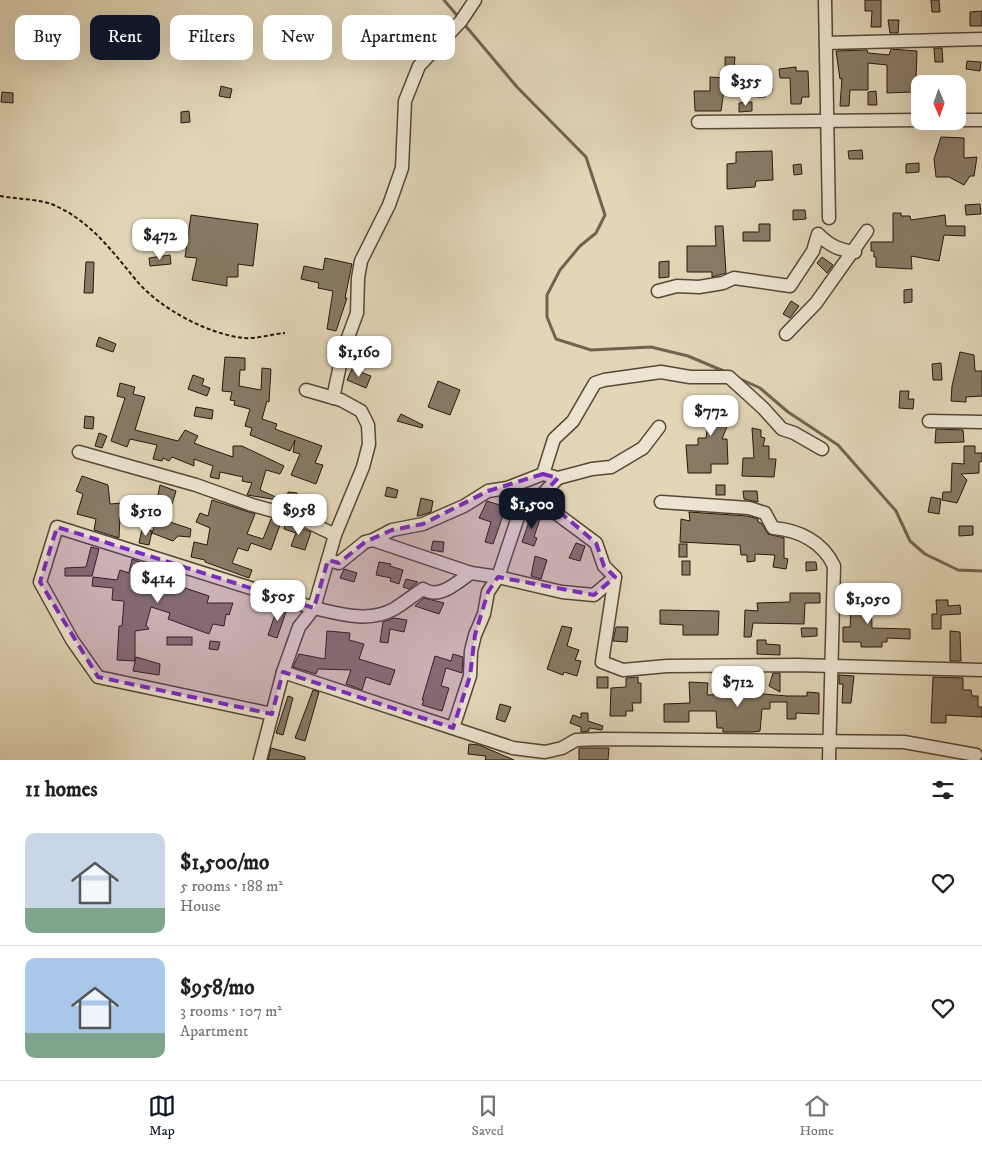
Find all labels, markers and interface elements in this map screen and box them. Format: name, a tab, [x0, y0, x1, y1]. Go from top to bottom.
chip: Buy	[15, 15, 80, 60]
chip: Rent	[90, 15, 160, 60]
chip: Filters	[170, 15, 253, 60]
chip: New	[263, 15, 332, 60]
chip: Apartment	[342, 15, 455, 60]
pin: $355	[716, 64, 776, 107]
text: $355	[731, 71, 761, 91]
north arrow	[911, 75, 966, 130]
map controls	[911, 75, 966, 130]
pin: $472	[130, 218, 190, 261]
text: $472	[143, 225, 177, 245]
pin: $1,160	[318, 336, 400, 378]
text: $1,160	[338, 342, 380, 362]
pin: $772	[681, 394, 741, 437]
text: $772	[694, 401, 728, 421]
pin: $1,500	[491, 488, 573, 530]
pin: $510	[116, 494, 176, 537]
pin: $958	[269, 494, 329, 536]
text: $1,500	[510, 494, 554, 514]
text: $958	[283, 500, 315, 520]
text: $510	[130, 501, 162, 521]
pin: $414	[128, 562, 188, 604]
text: $414	[141, 568, 175, 588]
pin: $505	[248, 580, 308, 622]
pin: $1,050	[827, 582, 909, 625]
text: $505	[261, 586, 295, 606]
text: $1,050	[846, 589, 890, 609]
pin: $712	[708, 666, 768, 708]
text: $712	[723, 672, 753, 692]
icon: filters	[929, 776, 957, 804]
text: 11 homes	[25, 777, 98, 803]
text: $1,500/mo	[180, 850, 269, 876]
icon: home	[65, 853, 125, 913]
icon: heart	[929, 869, 957, 897]
text: 5 rooms · 188 m²	[180, 876, 283, 896]
text: House	[180, 896, 221, 916]
text: $958/mo	[180, 975, 254, 1001]
icon: home	[65, 978, 125, 1038]
icon: heart	[929, 994, 957, 1022]
text: 3 rooms · 107 m²	[180, 1001, 282, 1021]
text: Apartment	[180, 1021, 248, 1041]
tab: Map	[148, 1092, 176, 1140]
tab: Saved	[472, 1092, 504, 1140]
tab: Home	[799, 1092, 834, 1140]

